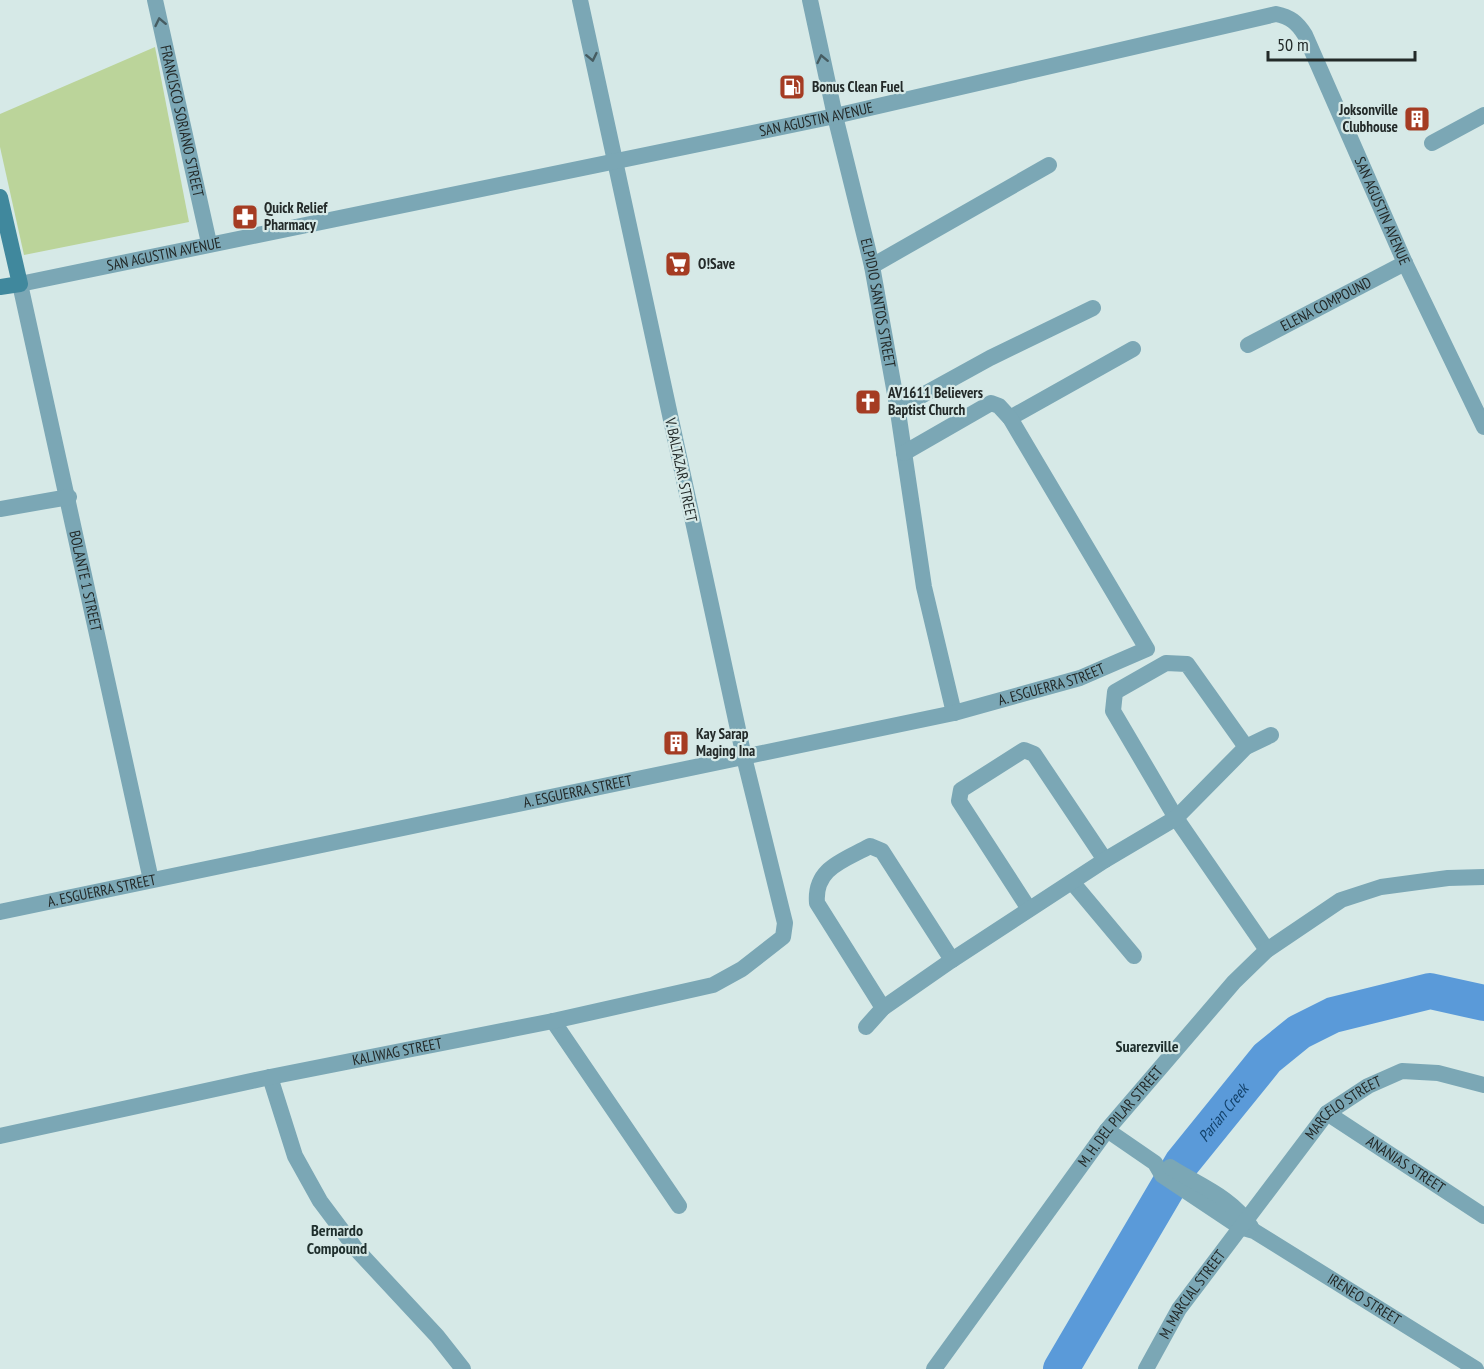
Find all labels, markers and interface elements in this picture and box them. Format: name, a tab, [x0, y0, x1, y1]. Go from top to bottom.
one-way arrow	[154, 18, 167, 28]
scale bar	[1268, 24, 1415, 62]
text: 50 m	[1277, 33, 1309, 56]
street label: FRANCISCO SORIANO STREET	[156, 43, 209, 199]
one-way arrow	[585, 52, 598, 62]
one-way arrow	[817, 54, 830, 64]
fuel station icon: Bonus Clean Fuel	[777, 72, 807, 102]
place label: Bonus Clean Fuel	[812, 77, 904, 96]
street label: SAN AGUSTIN AVENUE	[757, 97, 875, 140]
place label: Joksonville Clubhouse	[1338, 100, 1398, 136]
building icon: Joksonville Clubhouse	[1402, 104, 1432, 134]
street label: SAN AGUSTIN AVENUE	[1351, 154, 1415, 268]
place label: Quick Relief Pharmacy	[264, 198, 328, 234]
pharmacy icon: Quick Relief Pharmacy	[230, 202, 260, 232]
street label: SAN AGUSTIN AVENUE	[105, 233, 223, 275]
street label: ELPIDIO SANTOS STREET	[857, 236, 900, 369]
supermarket icon: O!Save	[663, 249, 693, 279]
place label: O!Save	[698, 254, 735, 273]
street label: ELENA COMPOUND	[1277, 272, 1375, 335]
place label: AV1611 Believers Baptist Church	[887, 383, 983, 419]
church icon: AV1611 Believers Baptist Church	[853, 387, 883, 417]
street label: V. BALTAZAR STREET	[661, 415, 702, 524]
street label: BOLANTE 1 STREET	[65, 528, 106, 633]
street label: A. ESGUERRA STREET	[996, 658, 1108, 709]
place label: Kay Sarap Maging Ina	[696, 724, 755, 760]
building icon: Kay Sarap Maging Ina	[661, 728, 691, 758]
street label: A. ESGUERRA STREET	[521, 770, 634, 812]
street label: A. ESGUERRA STREET	[46, 870, 158, 911]
street label: KALIWAG STREET	[351, 1033, 444, 1069]
district label: Suarezville	[1115, 1036, 1179, 1056]
street label: M. H. DEL PILAR STREET	[1073, 1062, 1167, 1170]
street label: MARCELO STREET	[1300, 1071, 1384, 1143]
water label: Parian Creek	[1194, 1078, 1253, 1145]
street label: ANANIAS STREET	[1363, 1131, 1449, 1197]
district label: Bernardo Compound	[307, 1220, 367, 1258]
street label: M. MARCIAL STREET	[1155, 1246, 1230, 1342]
street label: IRENEO STREET	[1324, 1269, 1405, 1329]

